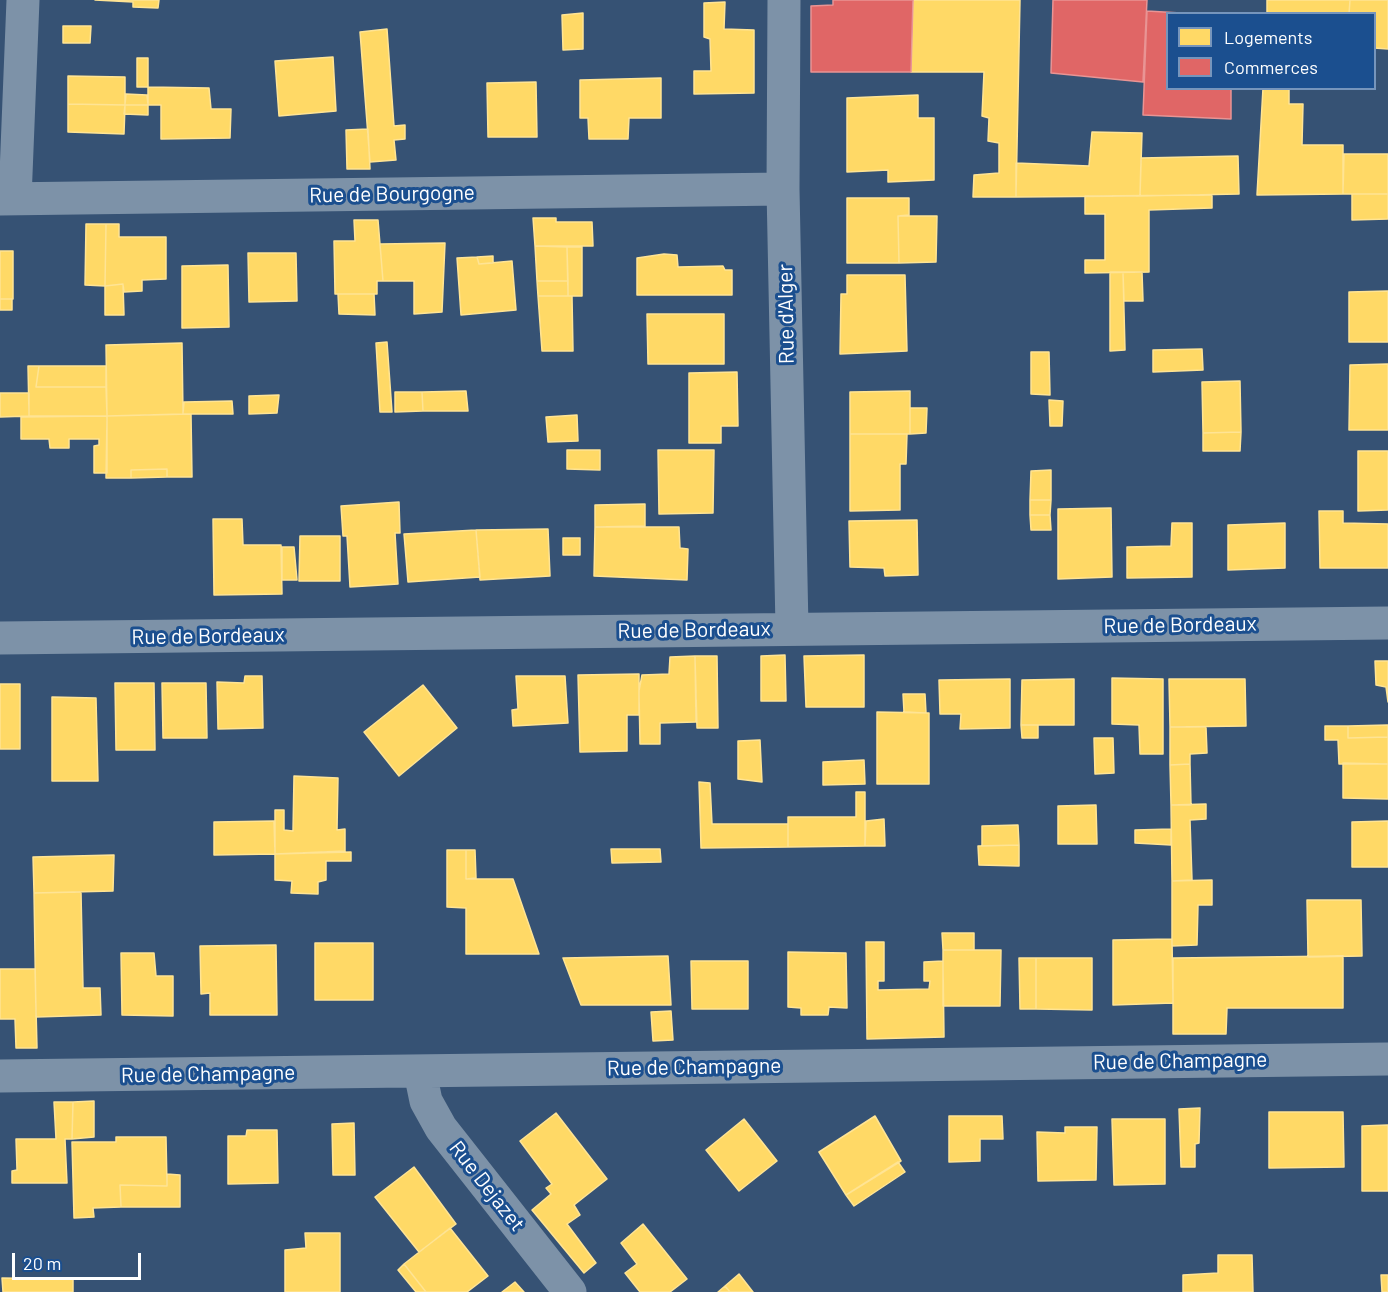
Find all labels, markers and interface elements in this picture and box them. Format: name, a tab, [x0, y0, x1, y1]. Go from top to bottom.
legend	[1166, 12, 1376, 90]
text: Logements	[1224, 26, 1313, 48]
text: Commerces	[1224, 56, 1318, 78]
street label: Rue de Bourgogne	[309, 180, 475, 208]
street label: Rue d'Alger	[773, 264, 799, 364]
street label: Rue de Bordeaux	[1103, 611, 1257, 639]
street label: Rue de Bordeaux	[617, 616, 771, 644]
street label: Rue de Bordeaux	[131, 622, 285, 650]
street label: Rue de Champagne	[1093, 1047, 1267, 1075]
street label: Rue de Champagne	[607, 1053, 781, 1081]
street label: Rue de Champagne	[121, 1060, 295, 1088]
street label: Rue Dejazet	[444, 1136, 530, 1236]
scale bar	[15, 1241, 144, 1279]
text: 20 m	[23, 1252, 61, 1274]

